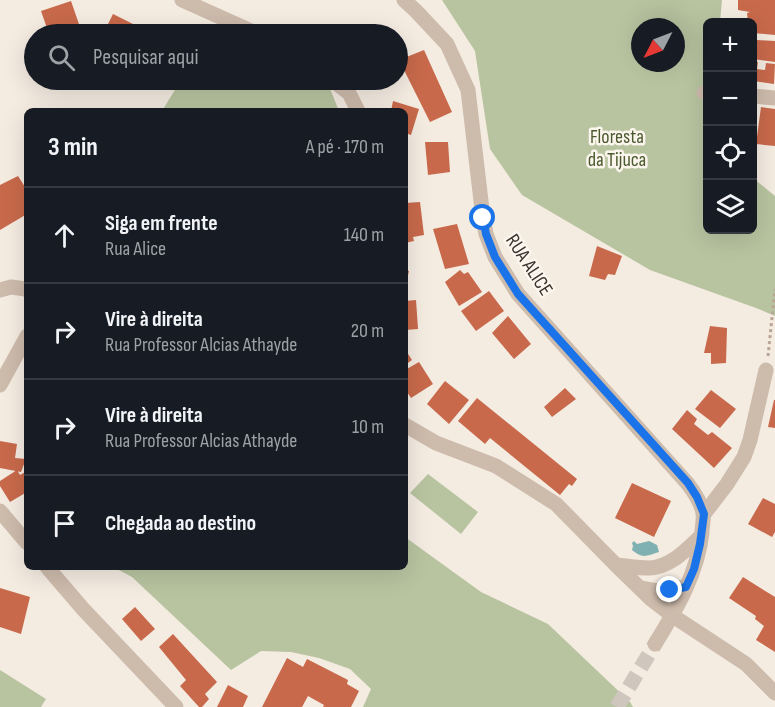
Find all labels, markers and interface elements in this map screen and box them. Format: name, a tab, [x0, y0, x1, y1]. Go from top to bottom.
north arrow	[631, 18, 685, 72]
map controls	[703, 18, 757, 234]
button: +	[703, 18, 757, 72]
search box	[24, 24, 408, 90]
icon: search	[45, 41, 78, 74]
text: Pesquisar aqui	[93, 44, 198, 71]
button: −	[703, 72, 757, 126]
park label: Floresta da Tijuca	[588, 125, 646, 172]
button: locate	[703, 126, 757, 180]
text: 3 min	[48, 132, 98, 163]
text: A pé · 170 m	[306, 135, 384, 159]
button: layers	[703, 180, 757, 234]
route start	[469, 204, 495, 230]
text: Siga em frente	[105, 210, 218, 237]
icon: ahead	[48, 219, 81, 252]
text: 140 m	[344, 223, 384, 247]
street label: RUA ALICE	[500, 230, 558, 300]
text: Rua Alice	[105, 237, 166, 261]
text: Vire à direita	[105, 306, 203, 333]
icon: right	[48, 315, 81, 348]
text: 20 m	[351, 319, 384, 343]
text: Rua Professor Alcias Athayde	[105, 333, 297, 357]
text: Vire à direita	[105, 402, 203, 429]
icon: right	[48, 411, 81, 444]
text: 10 m	[352, 415, 384, 439]
text: Rua Professor Alcias Athayde	[105, 429, 297, 453]
icon: arrive	[48, 507, 81, 540]
text: Chegada ao destino	[105, 510, 256, 537]
route end	[656, 576, 682, 602]

